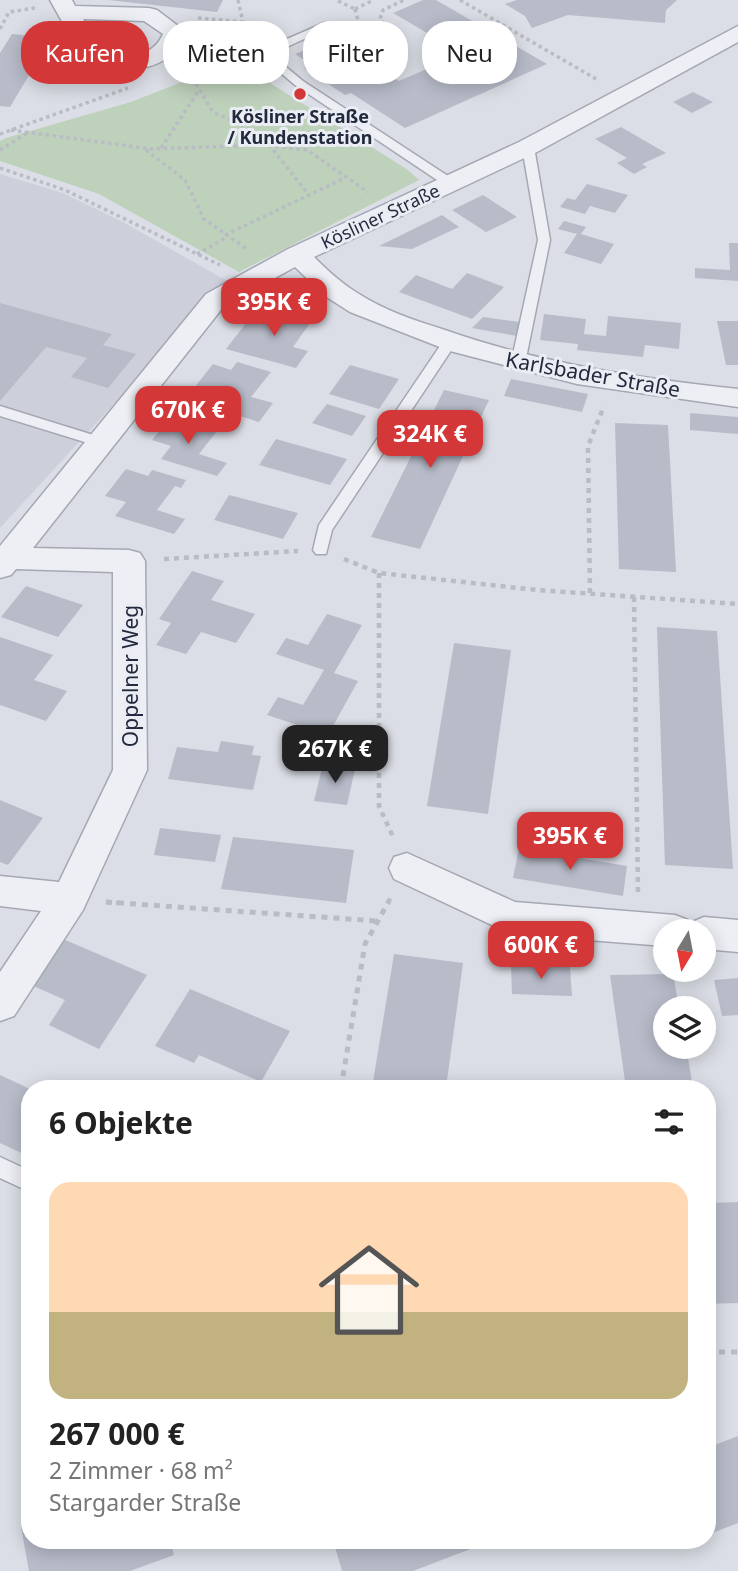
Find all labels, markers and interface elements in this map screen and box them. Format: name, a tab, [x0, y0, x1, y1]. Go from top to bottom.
chip: Kaufen	[21, 21, 149, 84]
chip: Mieten	[163, 21, 289, 84]
chip: Filter	[303, 21, 408, 84]
chip: Neu	[422, 21, 517, 84]
marker: Kösliner Straße / Kundenstation	[292, 86, 308, 102]
place label: Kösliner Straße / Kundenstation	[227, 104, 373, 149]
street label: Kösliner Straße	[317, 178, 443, 254]
pin: 395K €	[217, 278, 331, 338]
text: 395K €	[237, 285, 311, 317]
street label: Karlsbader Straße	[504, 345, 682, 403]
pin: 670K €	[131, 386, 245, 446]
text: 670K €	[151, 393, 225, 425]
pin: 324K €	[373, 410, 487, 470]
text: 324K €	[393, 417, 467, 449]
street label: Oppelner Weg	[116, 605, 144, 747]
pin: 267K €	[278, 726, 392, 785]
text: 267K €	[298, 732, 372, 764]
pin: 395K €	[513, 812, 627, 872]
text: 395K €	[533, 819, 607, 851]
north arrow	[653, 919, 716, 982]
map controls	[653, 919, 716, 1059]
pin: 600K €	[484, 922, 598, 981]
text: 600K €	[504, 928, 578, 960]
button: layers	[653, 996, 716, 1059]
text: 6 Objekte	[49, 1102, 193, 1143]
icon: filters	[650, 1103, 688, 1141]
icon: home	[306, 1227, 432, 1353]
text: 267 000 €	[49, 1413, 185, 1454]
text: 2 Zimmer · 68 m²	[49, 1454, 233, 1486]
text: Stargarder Straße	[49, 1486, 241, 1518]

